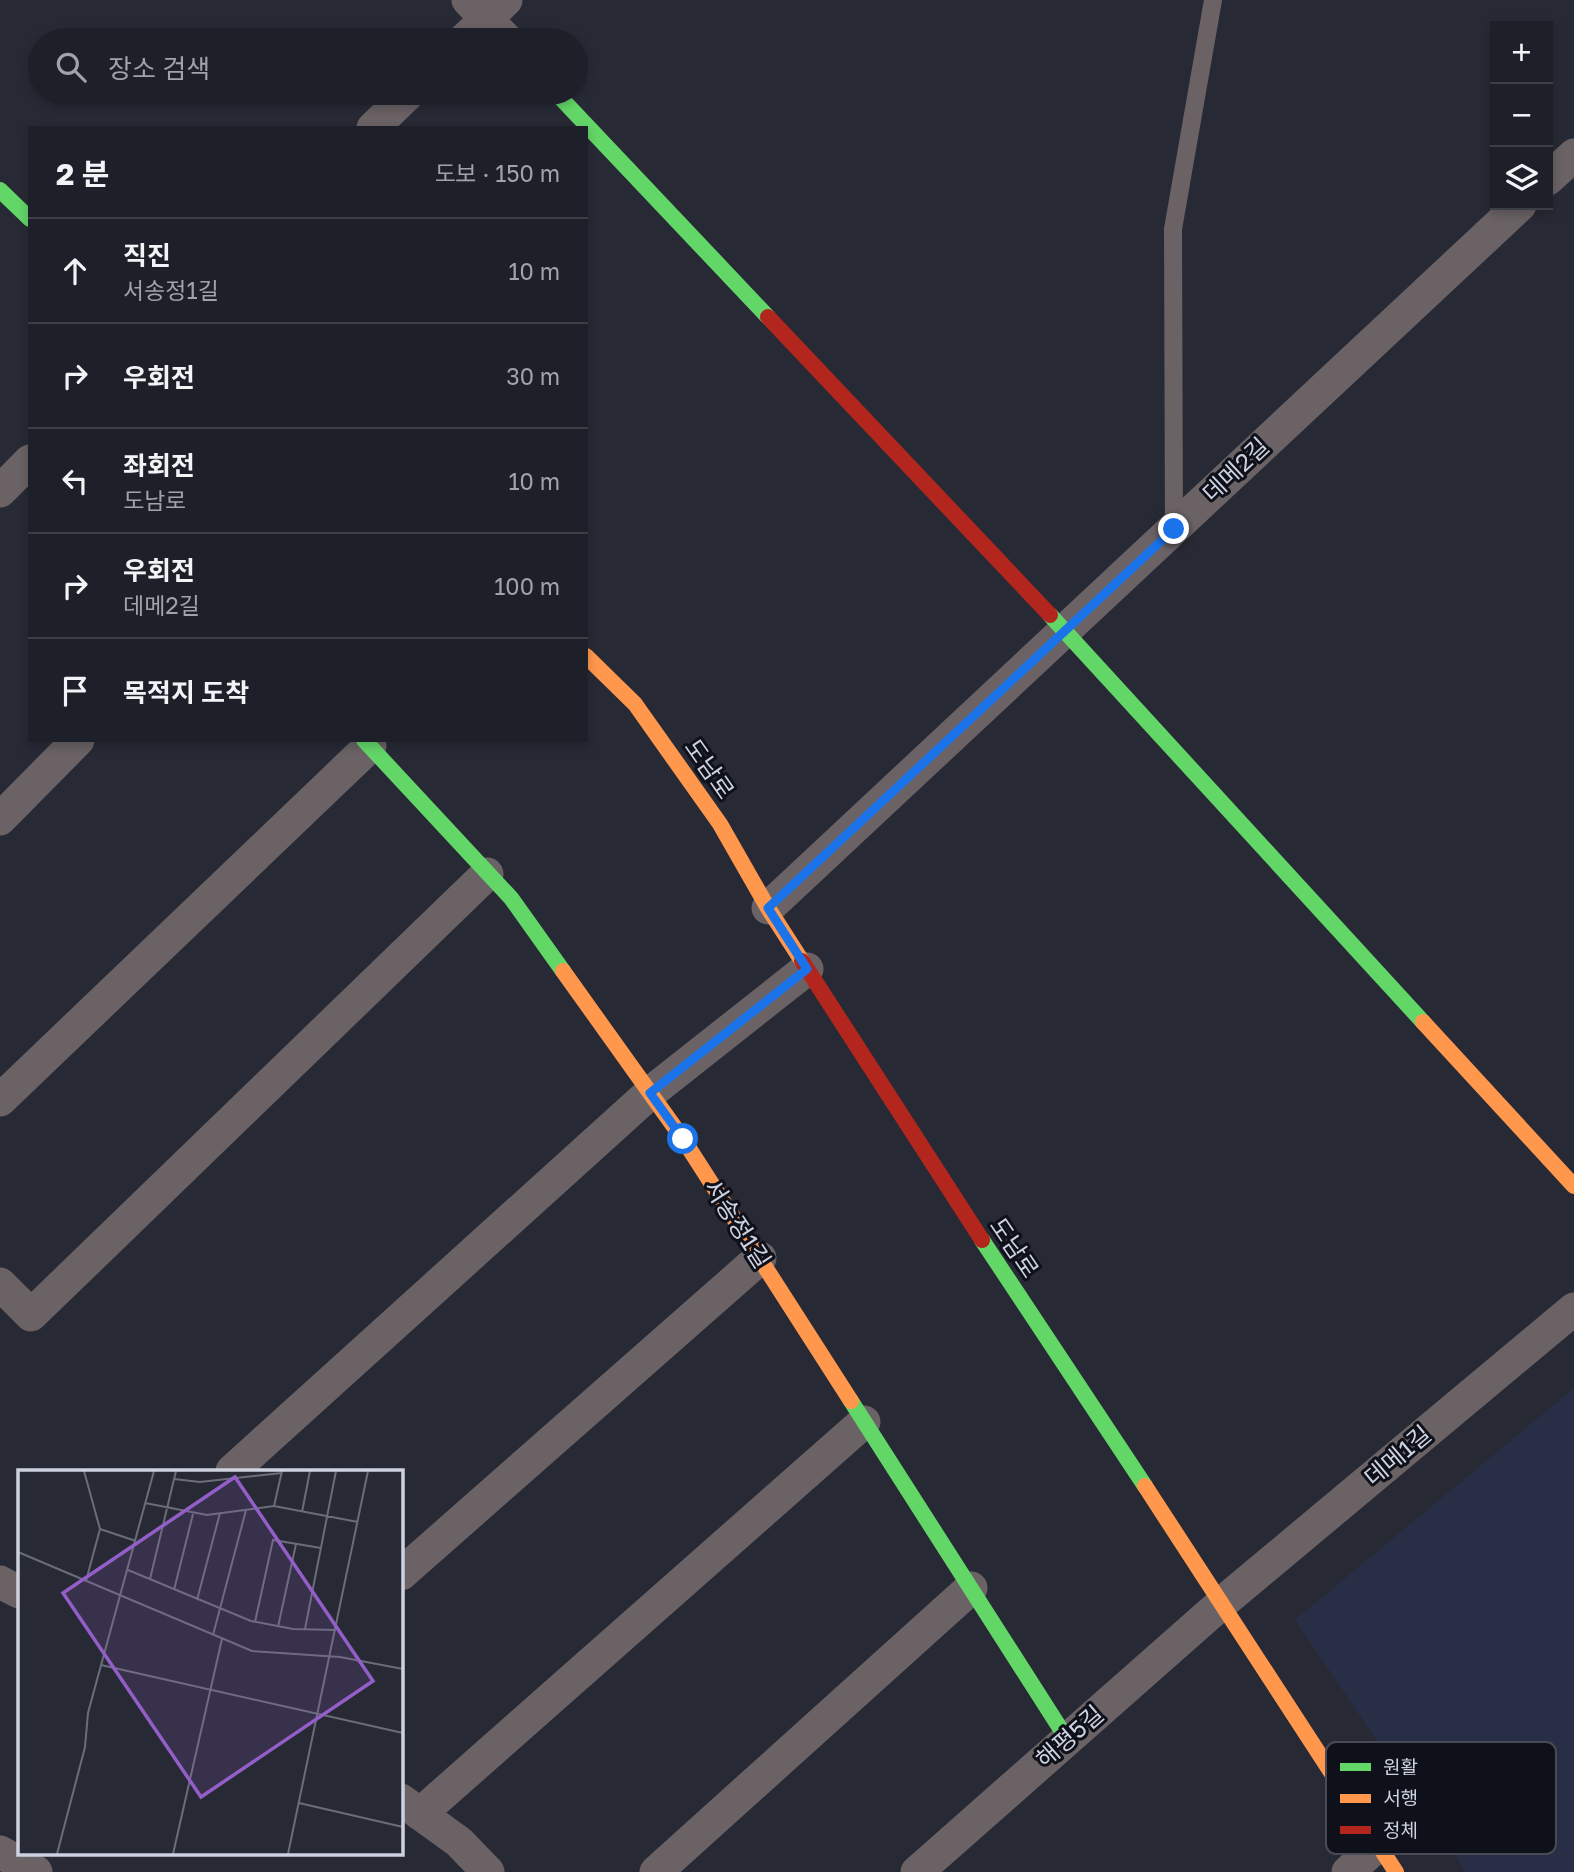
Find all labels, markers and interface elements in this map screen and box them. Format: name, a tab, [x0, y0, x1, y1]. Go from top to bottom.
map controls	[1490, 21, 1553, 210]
button: +	[1490, 21, 1553, 84]
search box	[28, 28, 588, 105]
icon: search	[52, 48, 90, 86]
text: 장소 검색	[108, 53, 210, 84]
button: −	[1490, 84, 1553, 147]
button: layers	[1490, 147, 1553, 210]
text: 2 분	[56, 156, 109, 192]
text: 도보 · 150 m	[434, 159, 560, 187]
text: 직진	[123, 240, 171, 271]
icon: ahead	[56, 252, 94, 290]
text: 10 m	[508, 257, 560, 285]
text: 서송정1길	[123, 276, 219, 304]
icon: right	[56, 357, 94, 395]
text: 우회전	[123, 362, 195, 393]
text: 30 m	[506, 362, 560, 390]
street label: 데메2길	[1196, 431, 1274, 507]
text: 좌회전	[123, 450, 195, 481]
icon: left	[56, 462, 94, 500]
text: 10 m	[508, 467, 560, 495]
text: 도남로	[123, 486, 186, 514]
route end	[1158, 513, 1189, 544]
text: 우회전	[123, 555, 195, 586]
icon: right	[56, 567, 94, 605]
text: 100 m	[494, 572, 560, 600]
text: 데메2길	[123, 591, 200, 619]
icon: arrive	[56, 672, 94, 710]
text: 목적지 도착	[123, 677, 249, 708]
street label: 도남로	[679, 733, 741, 804]
route start	[667, 1123, 698, 1154]
street label: 서송정1길	[699, 1173, 778, 1273]
street label: 도남로	[985, 1212, 1046, 1283]
street label: 데메1길	[1358, 1419, 1436, 1491]
inset map	[18, 1470, 402, 1854]
street label: 해평5길	[1029, 1699, 1109, 1773]
legend	[1326, 1742, 1556, 1854]
text: 원활	[1383, 1755, 1418, 1778]
text: 서행	[1383, 1786, 1418, 1809]
text: 정체	[1383, 1818, 1418, 1841]

